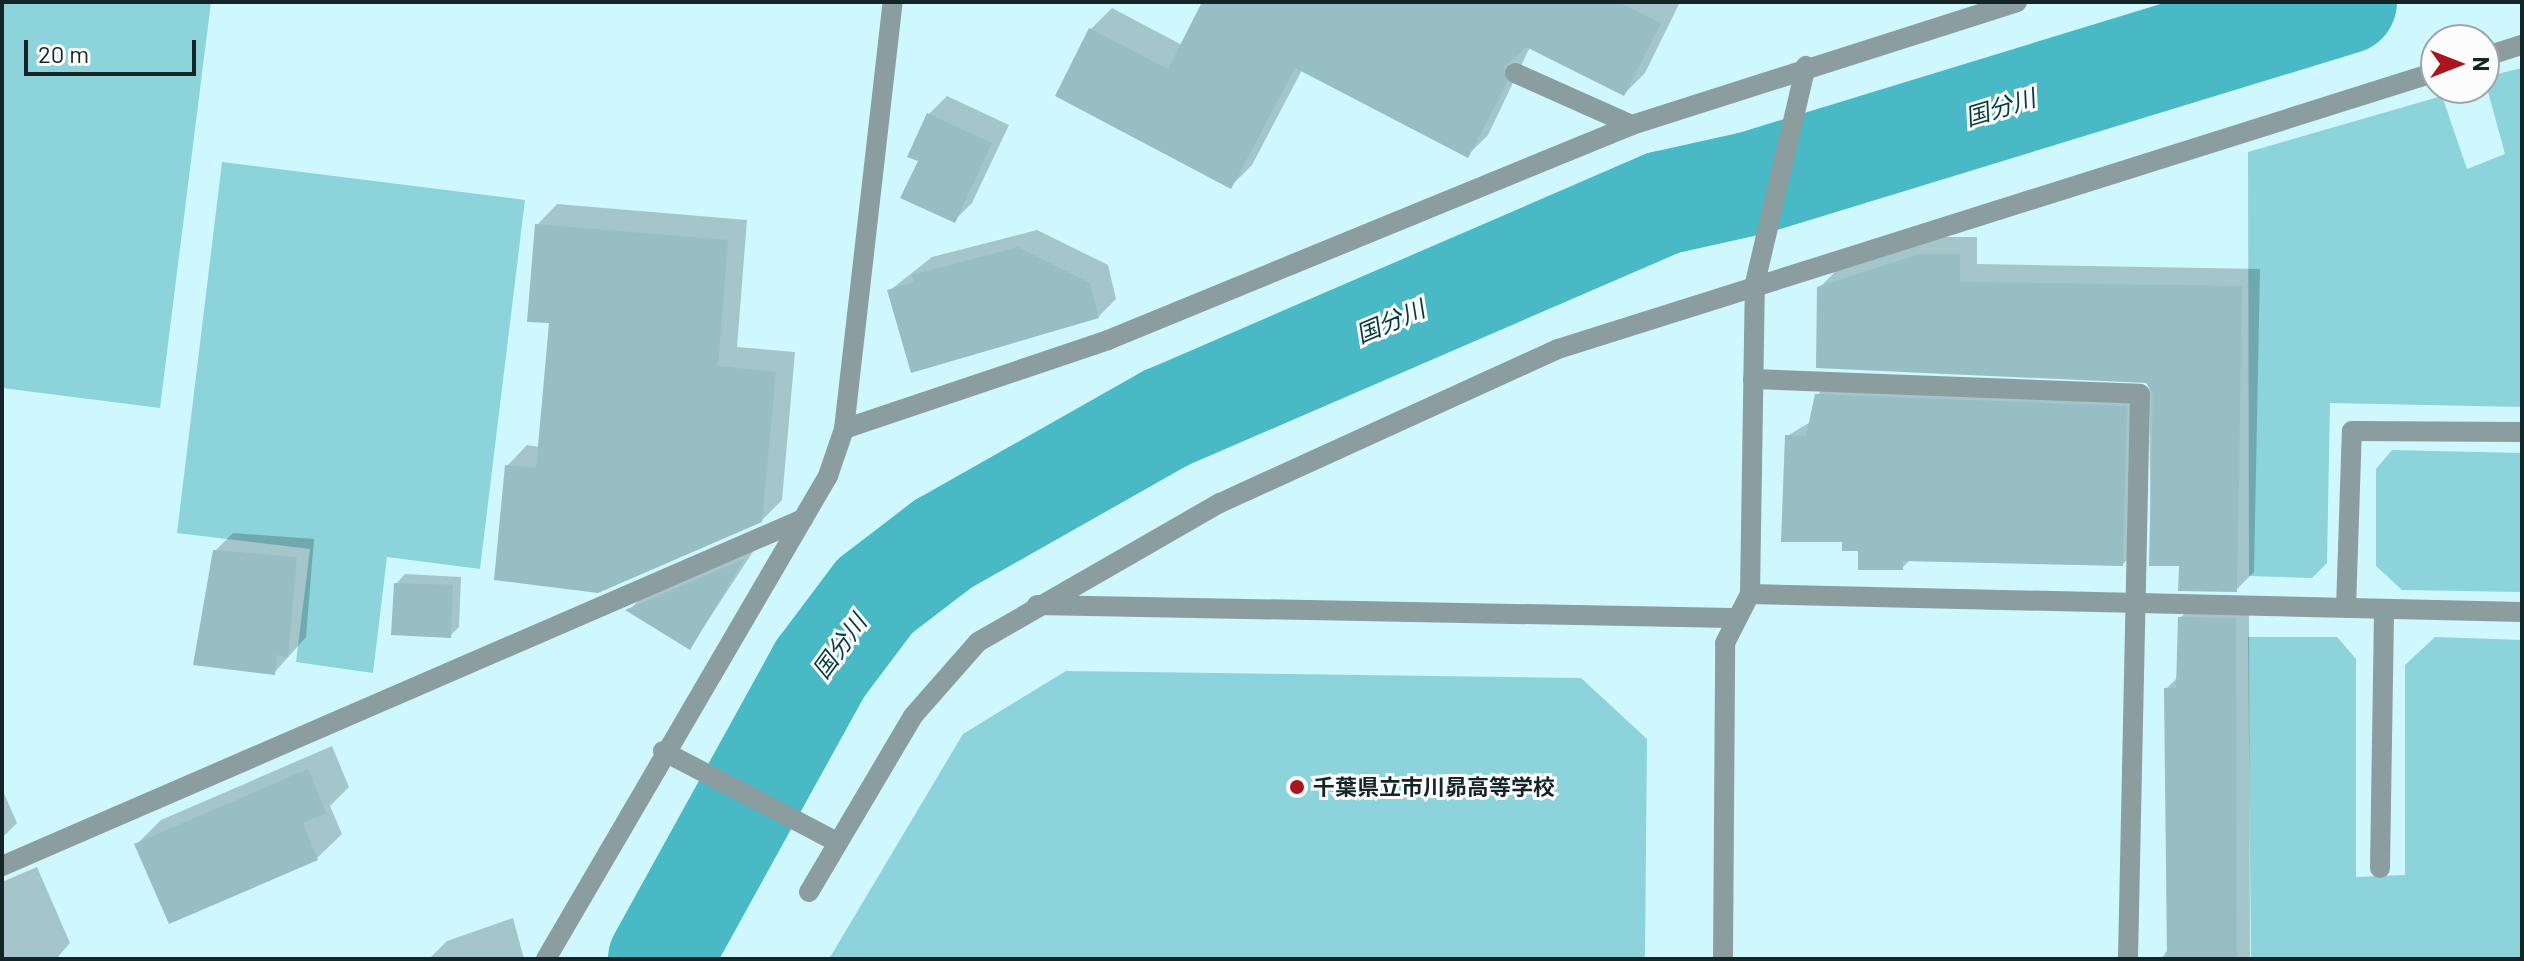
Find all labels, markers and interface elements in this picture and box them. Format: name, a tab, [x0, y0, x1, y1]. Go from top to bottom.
scale bar	[28, 24, 200, 74]
north arrow	[2420, 24, 2500, 104]
text: 20 m	[38, 39, 89, 68]
text: N	[2469, 57, 2495, 71]
water label: 国分川	[1961, 83, 2039, 131]
water label: 国分川	[1351, 294, 1429, 348]
water label: 国分川	[806, 608, 872, 684]
place label: 千葉県立市川昴高等学校	[1313, 774, 1555, 800]
marker: 千葉県立市川昴高等学校	[1288, 778, 1306, 796]

